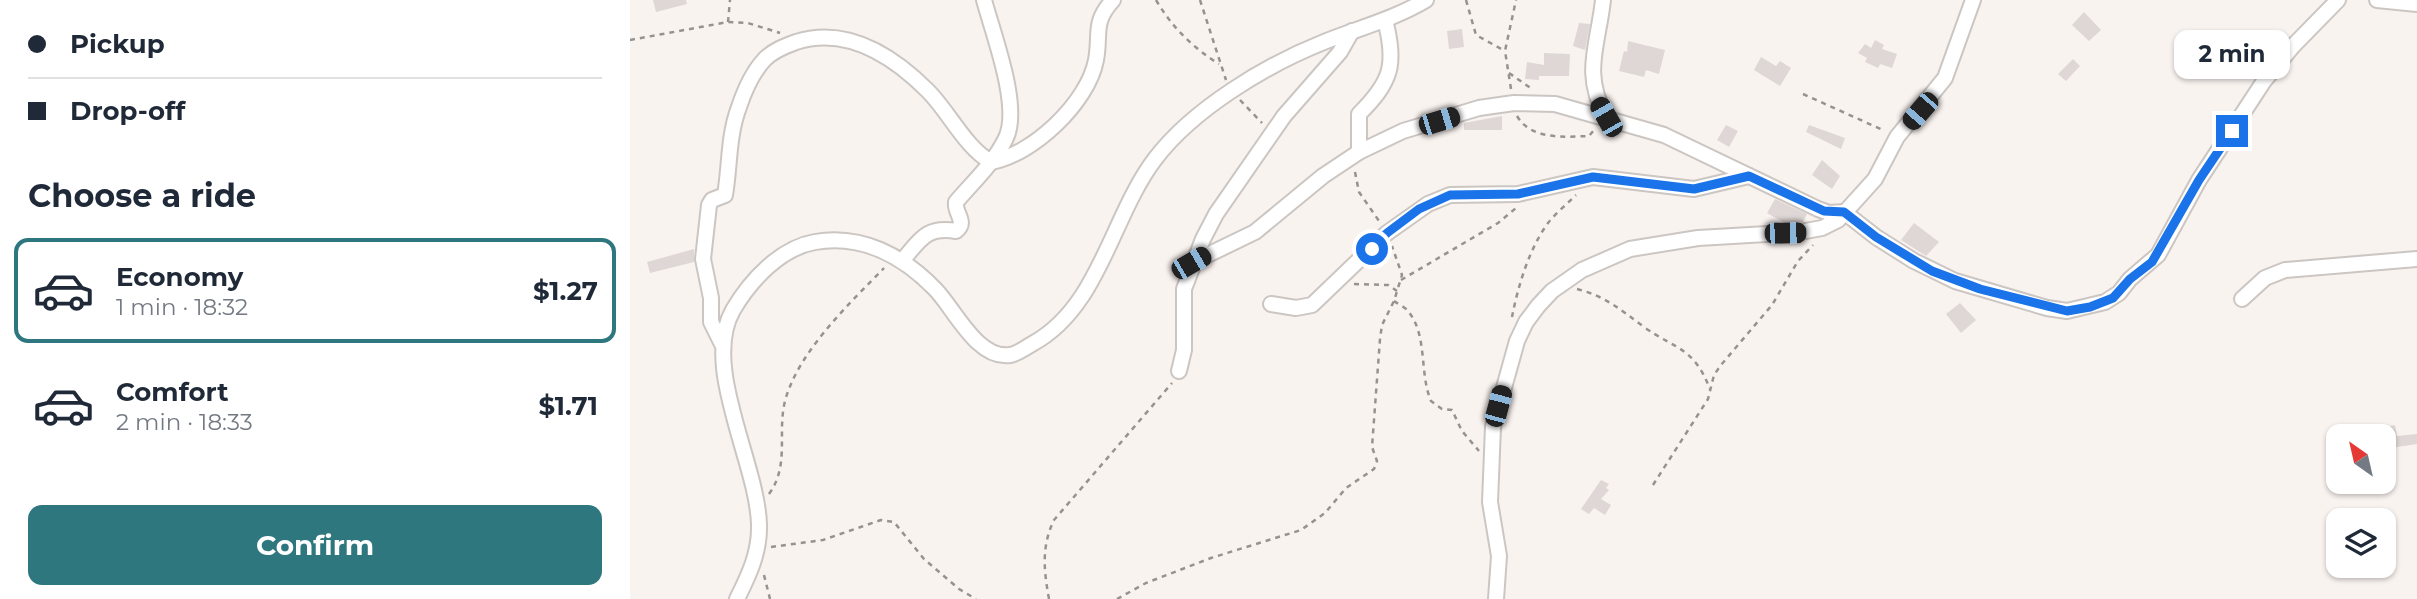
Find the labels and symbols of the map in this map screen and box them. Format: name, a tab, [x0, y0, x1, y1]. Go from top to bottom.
callout: 2 min	[2174, 30, 2290, 78]
car	[1899, 88, 1942, 134]
car	[1587, 94, 1626, 140]
car	[1416, 105, 1463, 137]
route end	[2216, 115, 2248, 147]
car	[1764, 222, 1807, 244]
route start	[1356, 233, 1388, 265]
car	[1168, 243, 1215, 283]
car	[1483, 383, 1514, 429]
north arrow	[2326, 424, 2396, 494]

